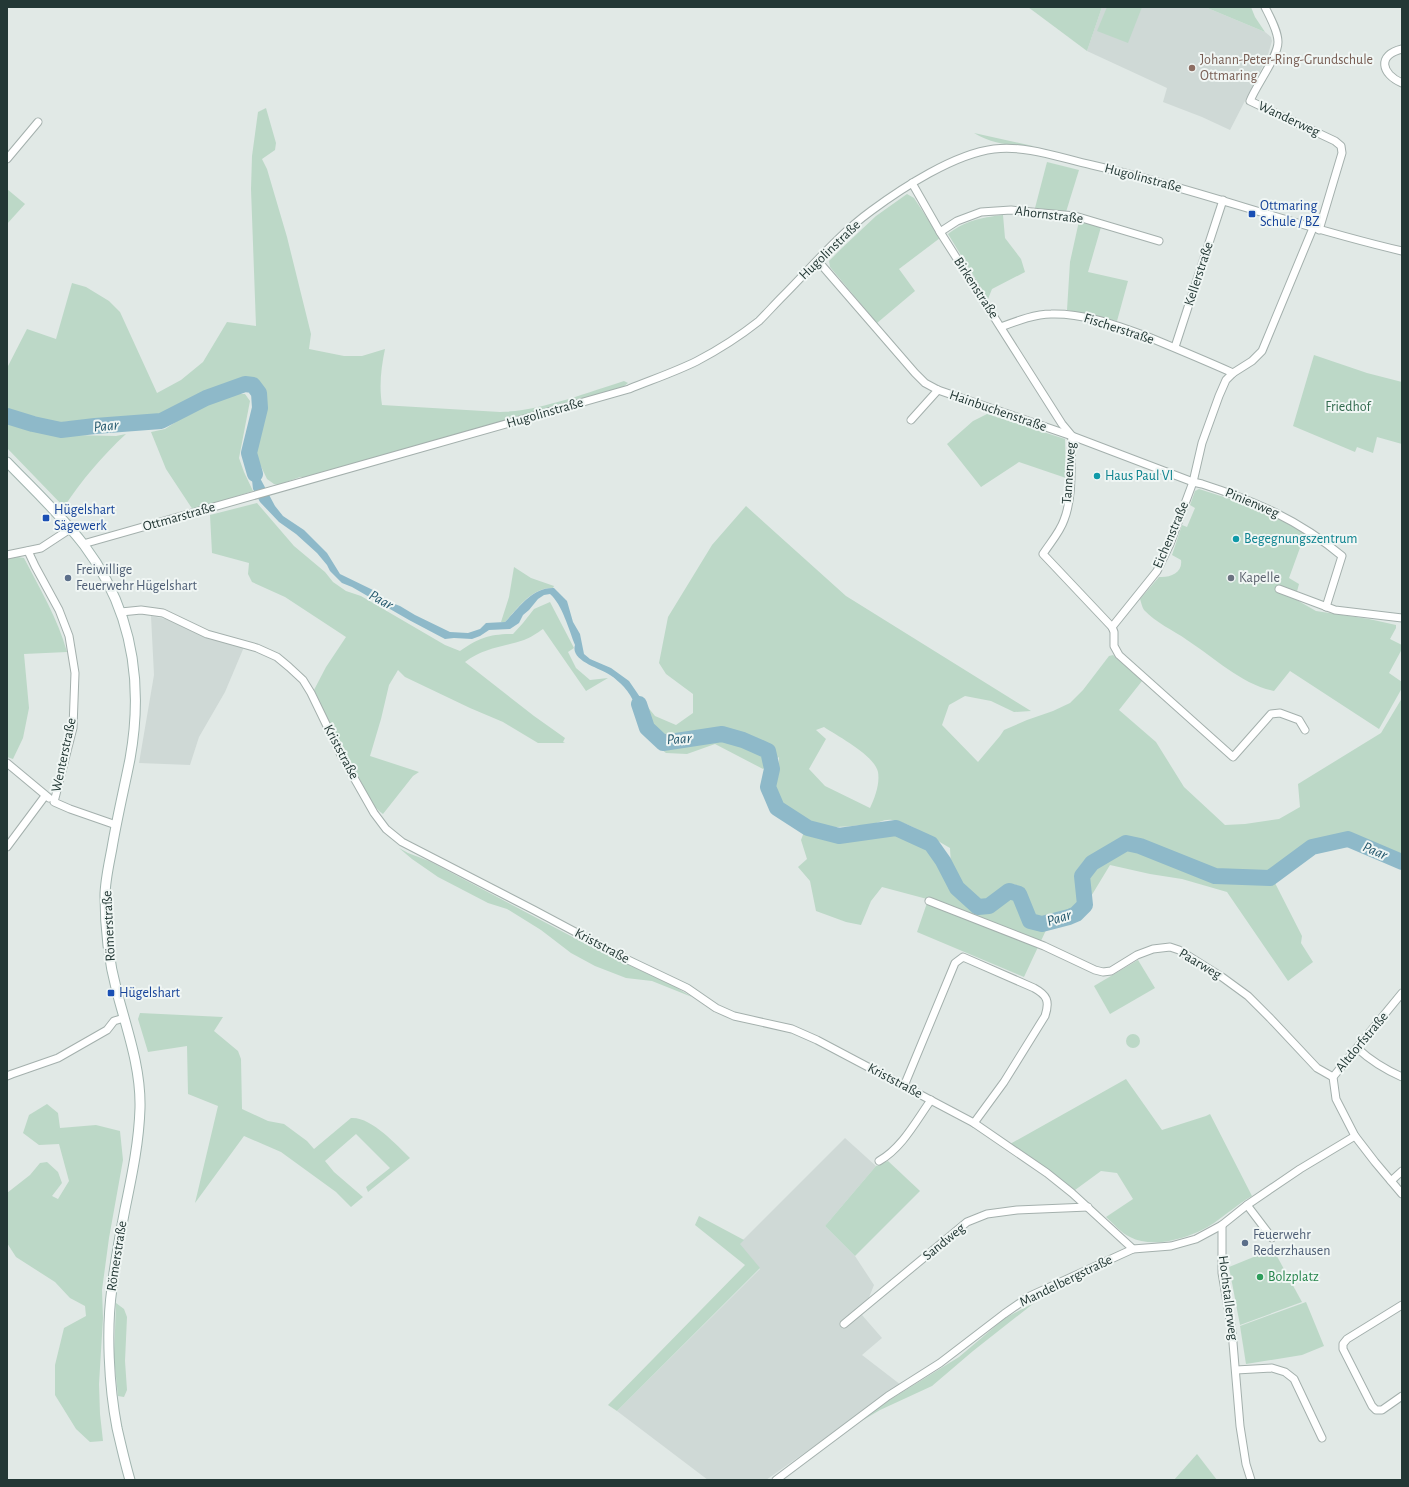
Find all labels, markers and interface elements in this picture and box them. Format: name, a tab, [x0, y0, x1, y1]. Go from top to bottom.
place label: Johann-Peter-Ring-Grundschule Ottmaring	[1200, 53, 1373, 83]
marker: Johann-Peter-Ring-Grundschule Ottmaring	[1187, 63, 1197, 73]
street label: Wanderweg	[1256, 99, 1322, 139]
street label: Hugolinstraße	[1103, 161, 1183, 195]
place label: Ottmaring Schule / BZ	[1260, 199, 1320, 229]
street label: Ahornstraße	[1014, 204, 1084, 226]
marker: Ottmaring Schule / BZ	[1247, 209, 1257, 219]
street label: Hugolinstraße	[797, 218, 863, 282]
street label: Kellerstraße	[1182, 240, 1216, 308]
street label: Birkenstraße	[951, 255, 1001, 321]
street label: Fischerstraße	[1082, 311, 1156, 347]
street label: Hainbuchenstraße	[948, 388, 1048, 434]
street label: Hugolinstraße	[505, 395, 585, 431]
park label: Friedhof	[1325, 400, 1371, 414]
water label: Paar	[93, 417, 120, 435]
street label: Tannenweg	[1060, 441, 1078, 505]
place label: Haus Paul VI	[1105, 469, 1173, 483]
marker: Haus Paul VI	[1092, 471, 1102, 481]
street label: Pinienweg	[1223, 485, 1281, 521]
street label: Eichenstraße	[1151, 499, 1191, 571]
street label: Ottmarstraße	[141, 500, 217, 534]
place label: Hügelshart Sägewerk	[54, 503, 116, 533]
marker: Hügelshart Sägewerk	[41, 513, 51, 523]
place label: Begegnungszentrum	[1244, 532, 1358, 546]
marker: Begegnungszentrum	[1231, 534, 1241, 544]
place label: Freiwillige Feuerwehr Hügelshart	[76, 563, 198, 593]
place label: Kapelle	[1239, 571, 1280, 585]
marker: Freiwillige Feuerwehr Hügelshart	[63, 573, 73, 583]
marker: Kapelle	[1226, 573, 1236, 583]
water label: Paar	[366, 587, 397, 613]
street label: Wenterstraße	[49, 717, 79, 793]
street label: Kriststraße	[321, 722, 361, 782]
water label: Paar	[666, 731, 693, 747]
water label: Paar	[1361, 839, 1390, 863]
street label: Römerstraße	[100, 890, 118, 962]
water label: Paar	[1045, 907, 1074, 929]
street label: Kriststraße	[572, 926, 632, 966]
street label: Paarweg	[1176, 946, 1224, 982]
place label: Hügelshart	[119, 986, 181, 1000]
marker: Hügelshart	[106, 988, 116, 998]
street label: Altdorfstraße	[1333, 1009, 1391, 1075]
street label: Kriststraße	[865, 1061, 925, 1101]
street label: Römerstraße	[105, 1220, 129, 1292]
street label: Sandweg	[920, 1221, 968, 1263]
place label: Feuerwehr Rederzhausen	[1253, 1228, 1330, 1258]
marker: Feuerwehr Rederzhausen	[1240, 1238, 1250, 1248]
street label: Mandelbergstraße	[1017, 1252, 1115, 1310]
street label: Hochstallerweg	[1216, 1255, 1240, 1341]
place label: Bolzplatz	[1268, 1270, 1319, 1284]
marker: Bolzplatz	[1255, 1272, 1265, 1282]

